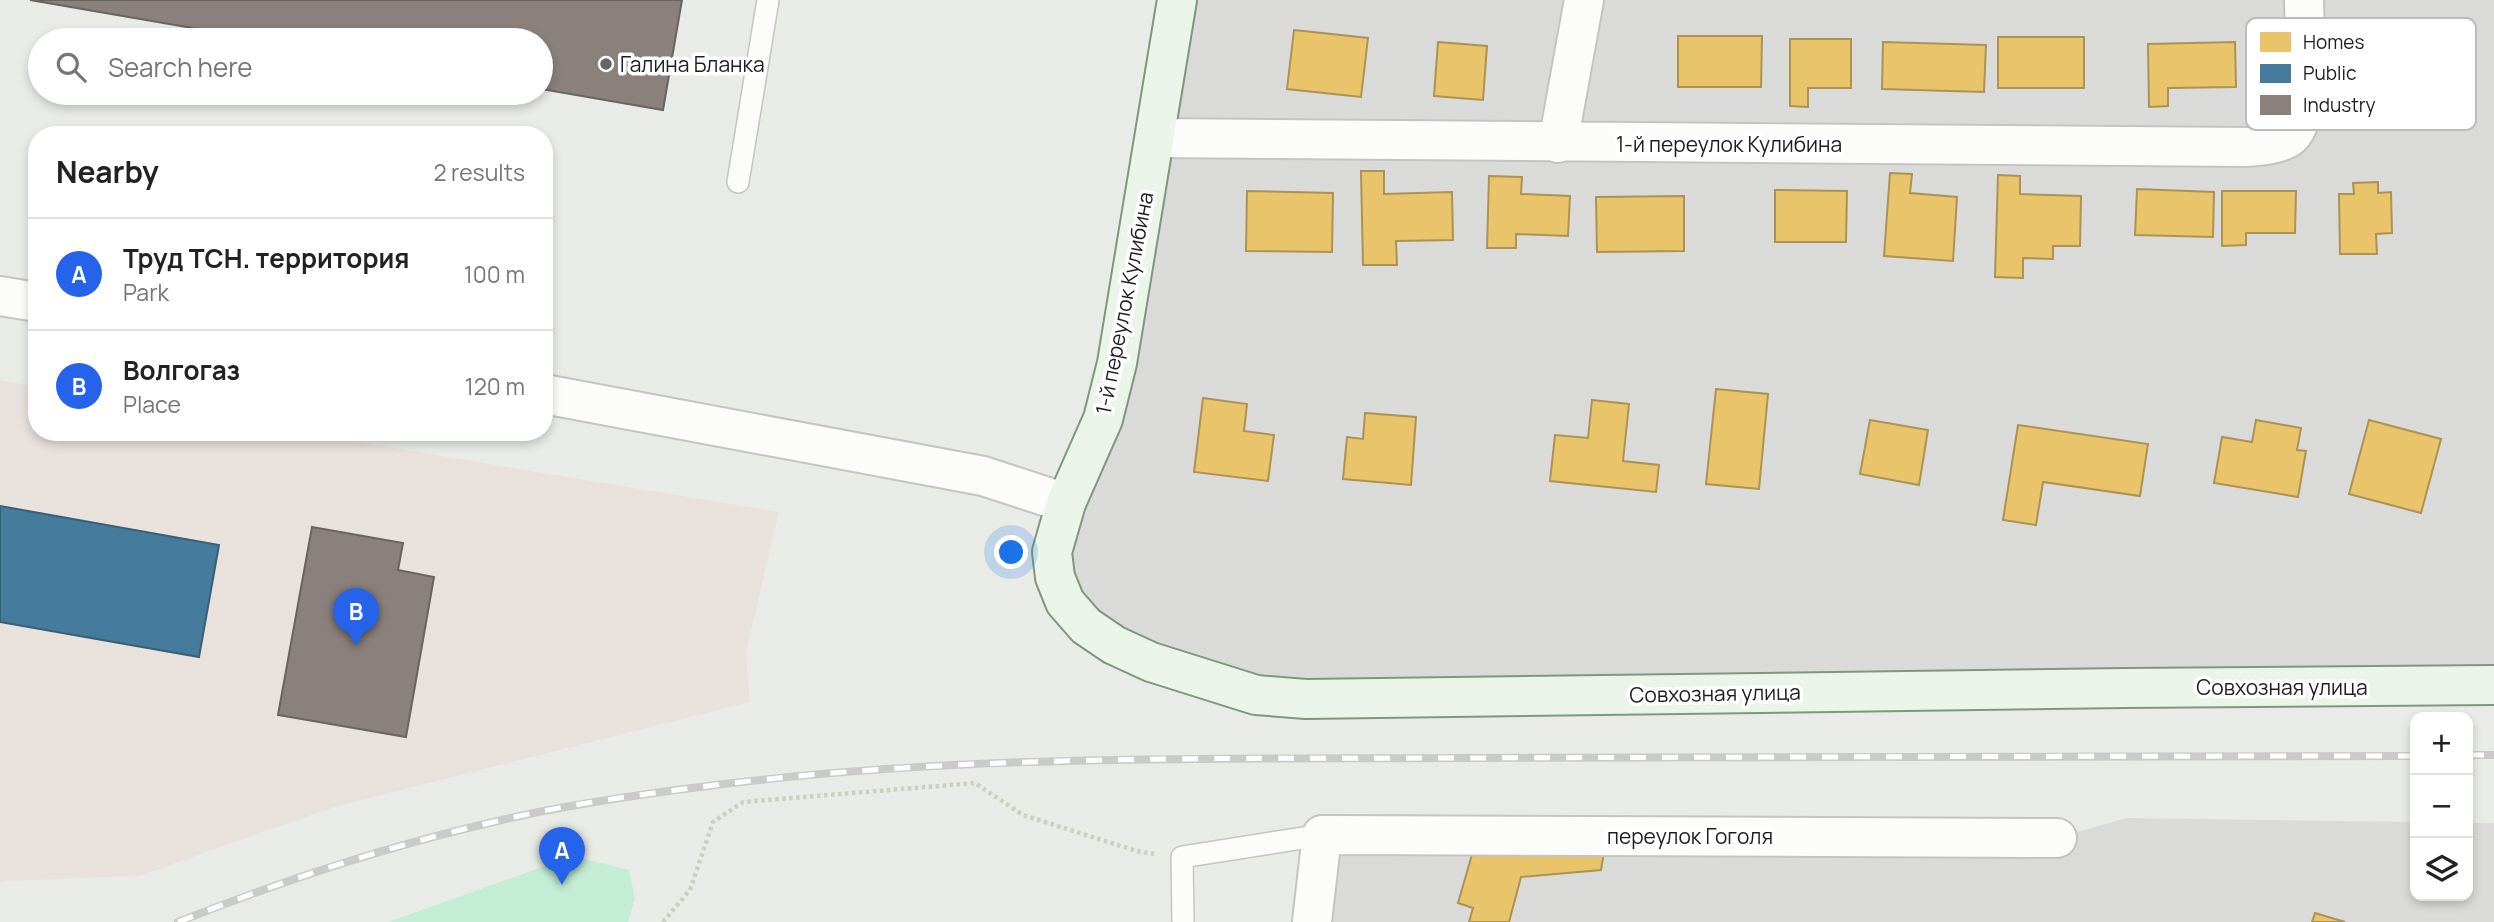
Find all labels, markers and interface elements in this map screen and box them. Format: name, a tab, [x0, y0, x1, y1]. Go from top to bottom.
legend	[2246, 18, 2476, 130]
search box	[28, 28, 553, 105]
text: Homes	[2303, 29, 2364, 55]
icon: search	[52, 48, 90, 86]
text: Search here	[108, 49, 253, 85]
place label: Галина Бланка	[620, 50, 765, 78]
marker: Галина Бланка	[598, 56, 614, 72]
text: Public	[2303, 60, 2356, 86]
text: Industry	[2303, 92, 2376, 118]
street label: 1-й переулок Кулибина	[1616, 130, 1842, 158]
text: Nearby	[56, 151, 159, 192]
text: 2 results	[433, 156, 525, 188]
street label: 1-й переулок Кулибина	[1089, 189, 1159, 417]
text: Труд ТСН. территория	[123, 240, 409, 276]
text: A	[71, 258, 87, 290]
text: 100 m	[464, 258, 525, 290]
text: Park	[123, 276, 169, 308]
text: Волгогаз	[123, 352, 240, 388]
text: B	[72, 370, 86, 402]
text: 120 m	[465, 370, 525, 402]
text: Place	[123, 388, 181, 420]
your location	[994, 535, 1028, 569]
pin: B	[333, 588, 379, 646]
street label: Совхозная улица	[2196, 673, 2368, 701]
street label: Совхозная улица	[1629, 678, 1801, 708]
map controls	[2410, 712, 2473, 901]
button: +	[2410, 712, 2473, 775]
button: −	[2410, 775, 2473, 838]
street label: переулок Гоголя	[1607, 822, 1773, 850]
pin: A	[539, 827, 585, 885]
button: layers	[2410, 838, 2473, 901]

